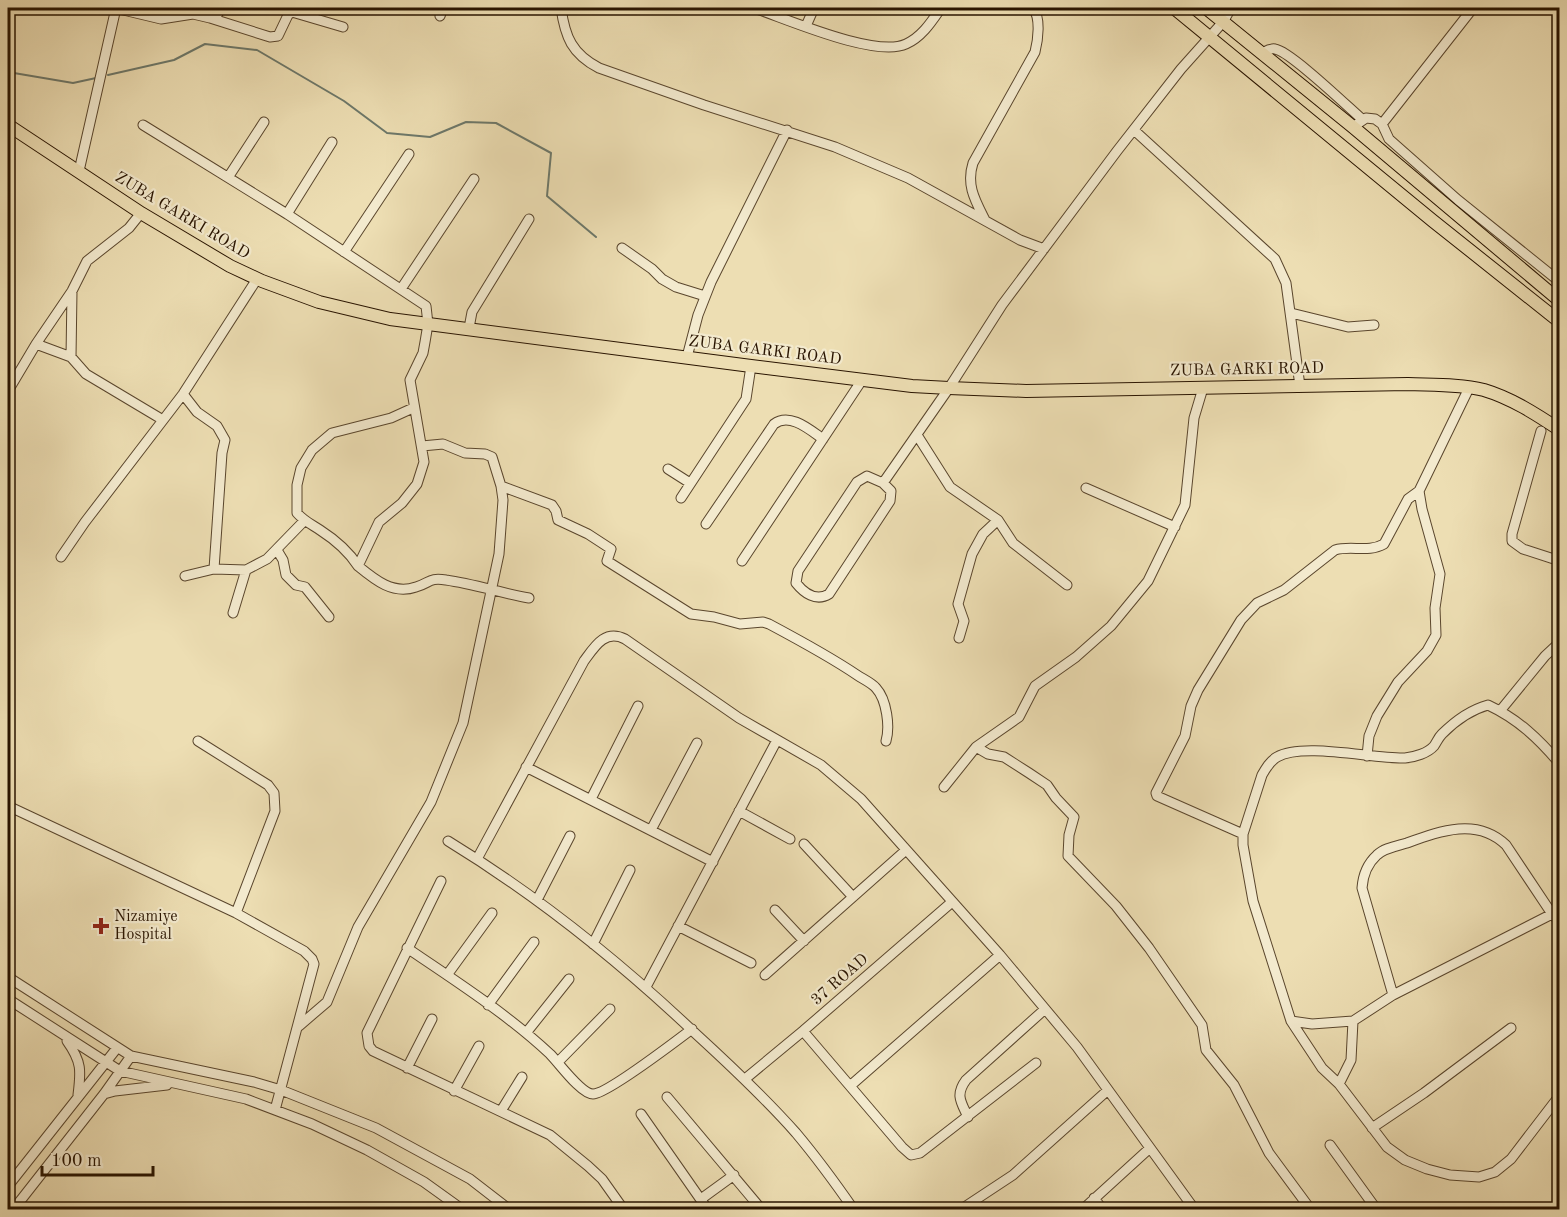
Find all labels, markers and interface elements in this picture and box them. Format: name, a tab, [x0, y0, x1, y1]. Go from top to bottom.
street label: ZUBA GARKI ROAD	[112, 169, 252, 263]
street label: ZUBA GARKI ROAD	[688, 334, 842, 368]
street label: ZUBA GARKI ROAD	[1170, 361, 1324, 379]
place label: Nizamiye Hospital	[114, 909, 178, 943]
marker: Nizamiye Hospital	[92, 917, 110, 935]
street label: 37 ROAD	[809, 951, 871, 1009]
scale bar	[42, 1139, 153, 1177]
text: 100 m	[51, 1152, 102, 1170]

